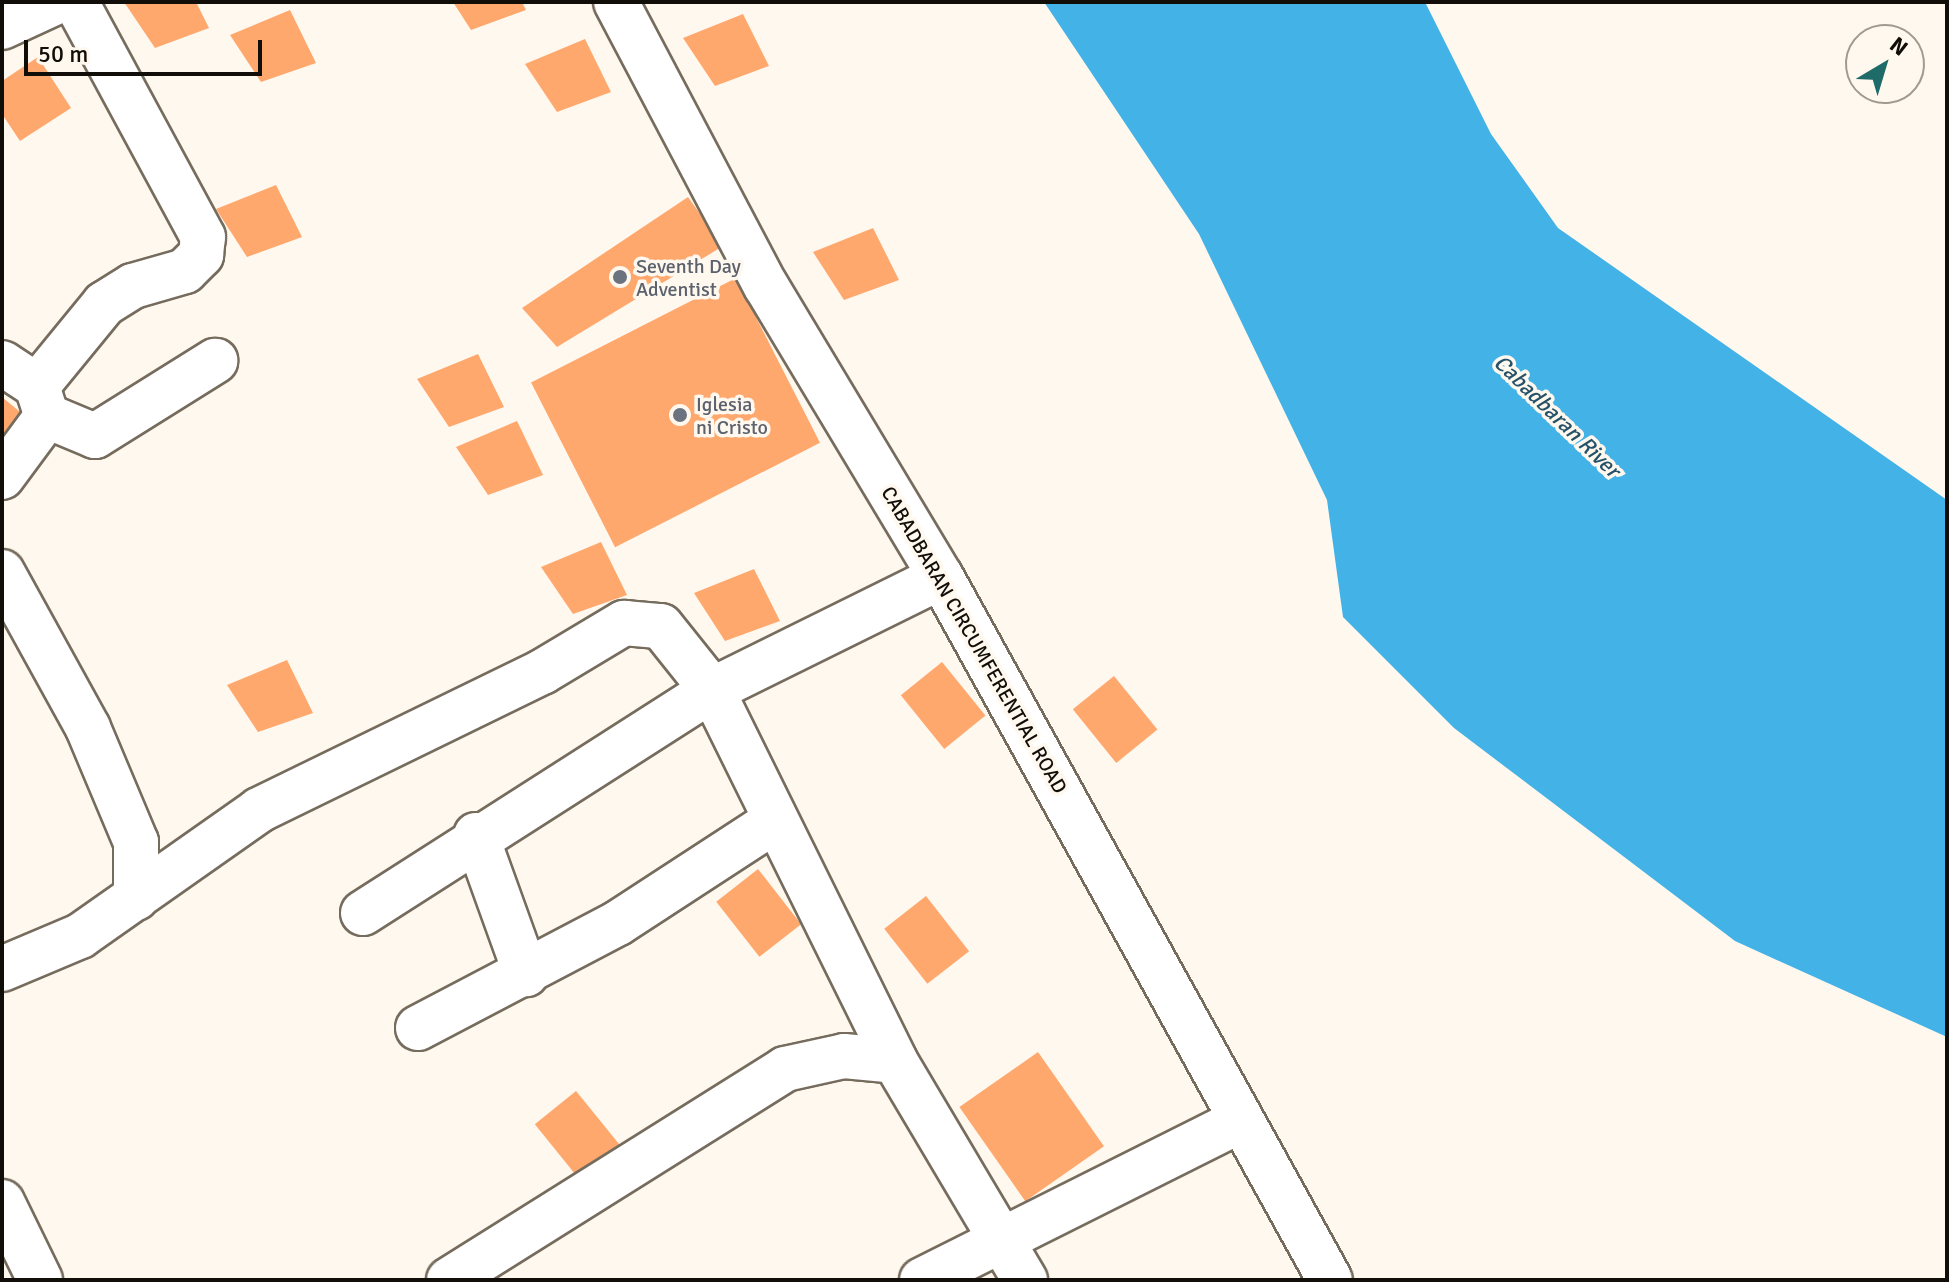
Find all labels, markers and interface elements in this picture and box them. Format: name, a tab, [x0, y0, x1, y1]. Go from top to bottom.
scale bar	[28, 24, 266, 74]
north arrow	[1845, 24, 1925, 104]
text: N	[1885, 31, 1913, 62]
text: 50 m	[38, 39, 88, 69]
place label: Seventh Day Adventist	[636, 254, 741, 301]
marker: Seventh Day Adventist	[611, 268, 629, 286]
water label: Cabadbaran River	[1488, 349, 1626, 483]
place label: Iglesia ni Cristo	[696, 392, 768, 439]
marker: Iglesia ni Cristo	[671, 406, 689, 424]
street label: CABADBARAN CIRCUMFERENTIAL ROAD	[876, 482, 1072, 798]

